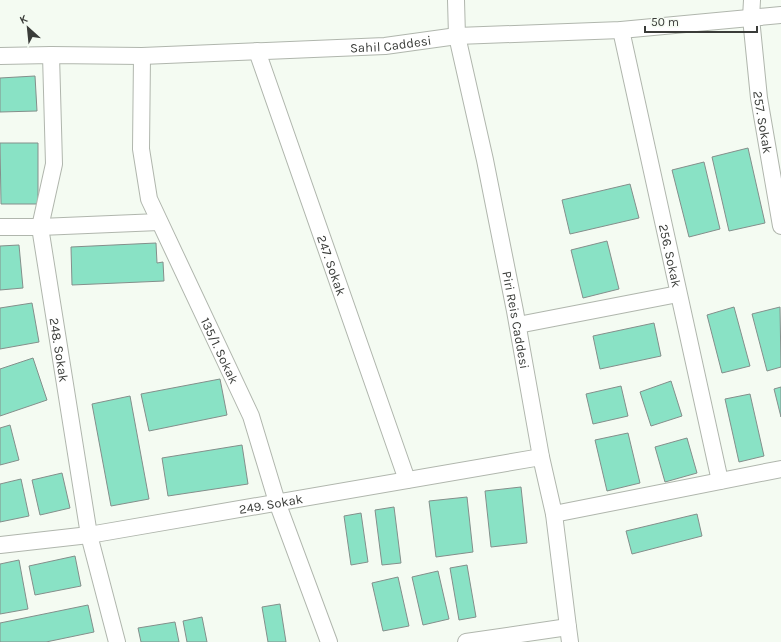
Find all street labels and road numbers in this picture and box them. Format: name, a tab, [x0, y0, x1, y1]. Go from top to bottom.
street label: Sahil Caddesi	[350, 32, 432, 55]
street label: 257. Sokak	[751, 90, 776, 155]
street label: 256. Sokak	[656, 222, 685, 289]
street label: 247. Sokak	[314, 233, 349, 298]
street label: Piri Reis Caddesi	[500, 270, 533, 370]
street label: 135/1. Sokak	[198, 315, 242, 386]
street label: 248. Sokak	[47, 317, 72, 383]
street label: 249. Sokak	[238, 491, 304, 517]

